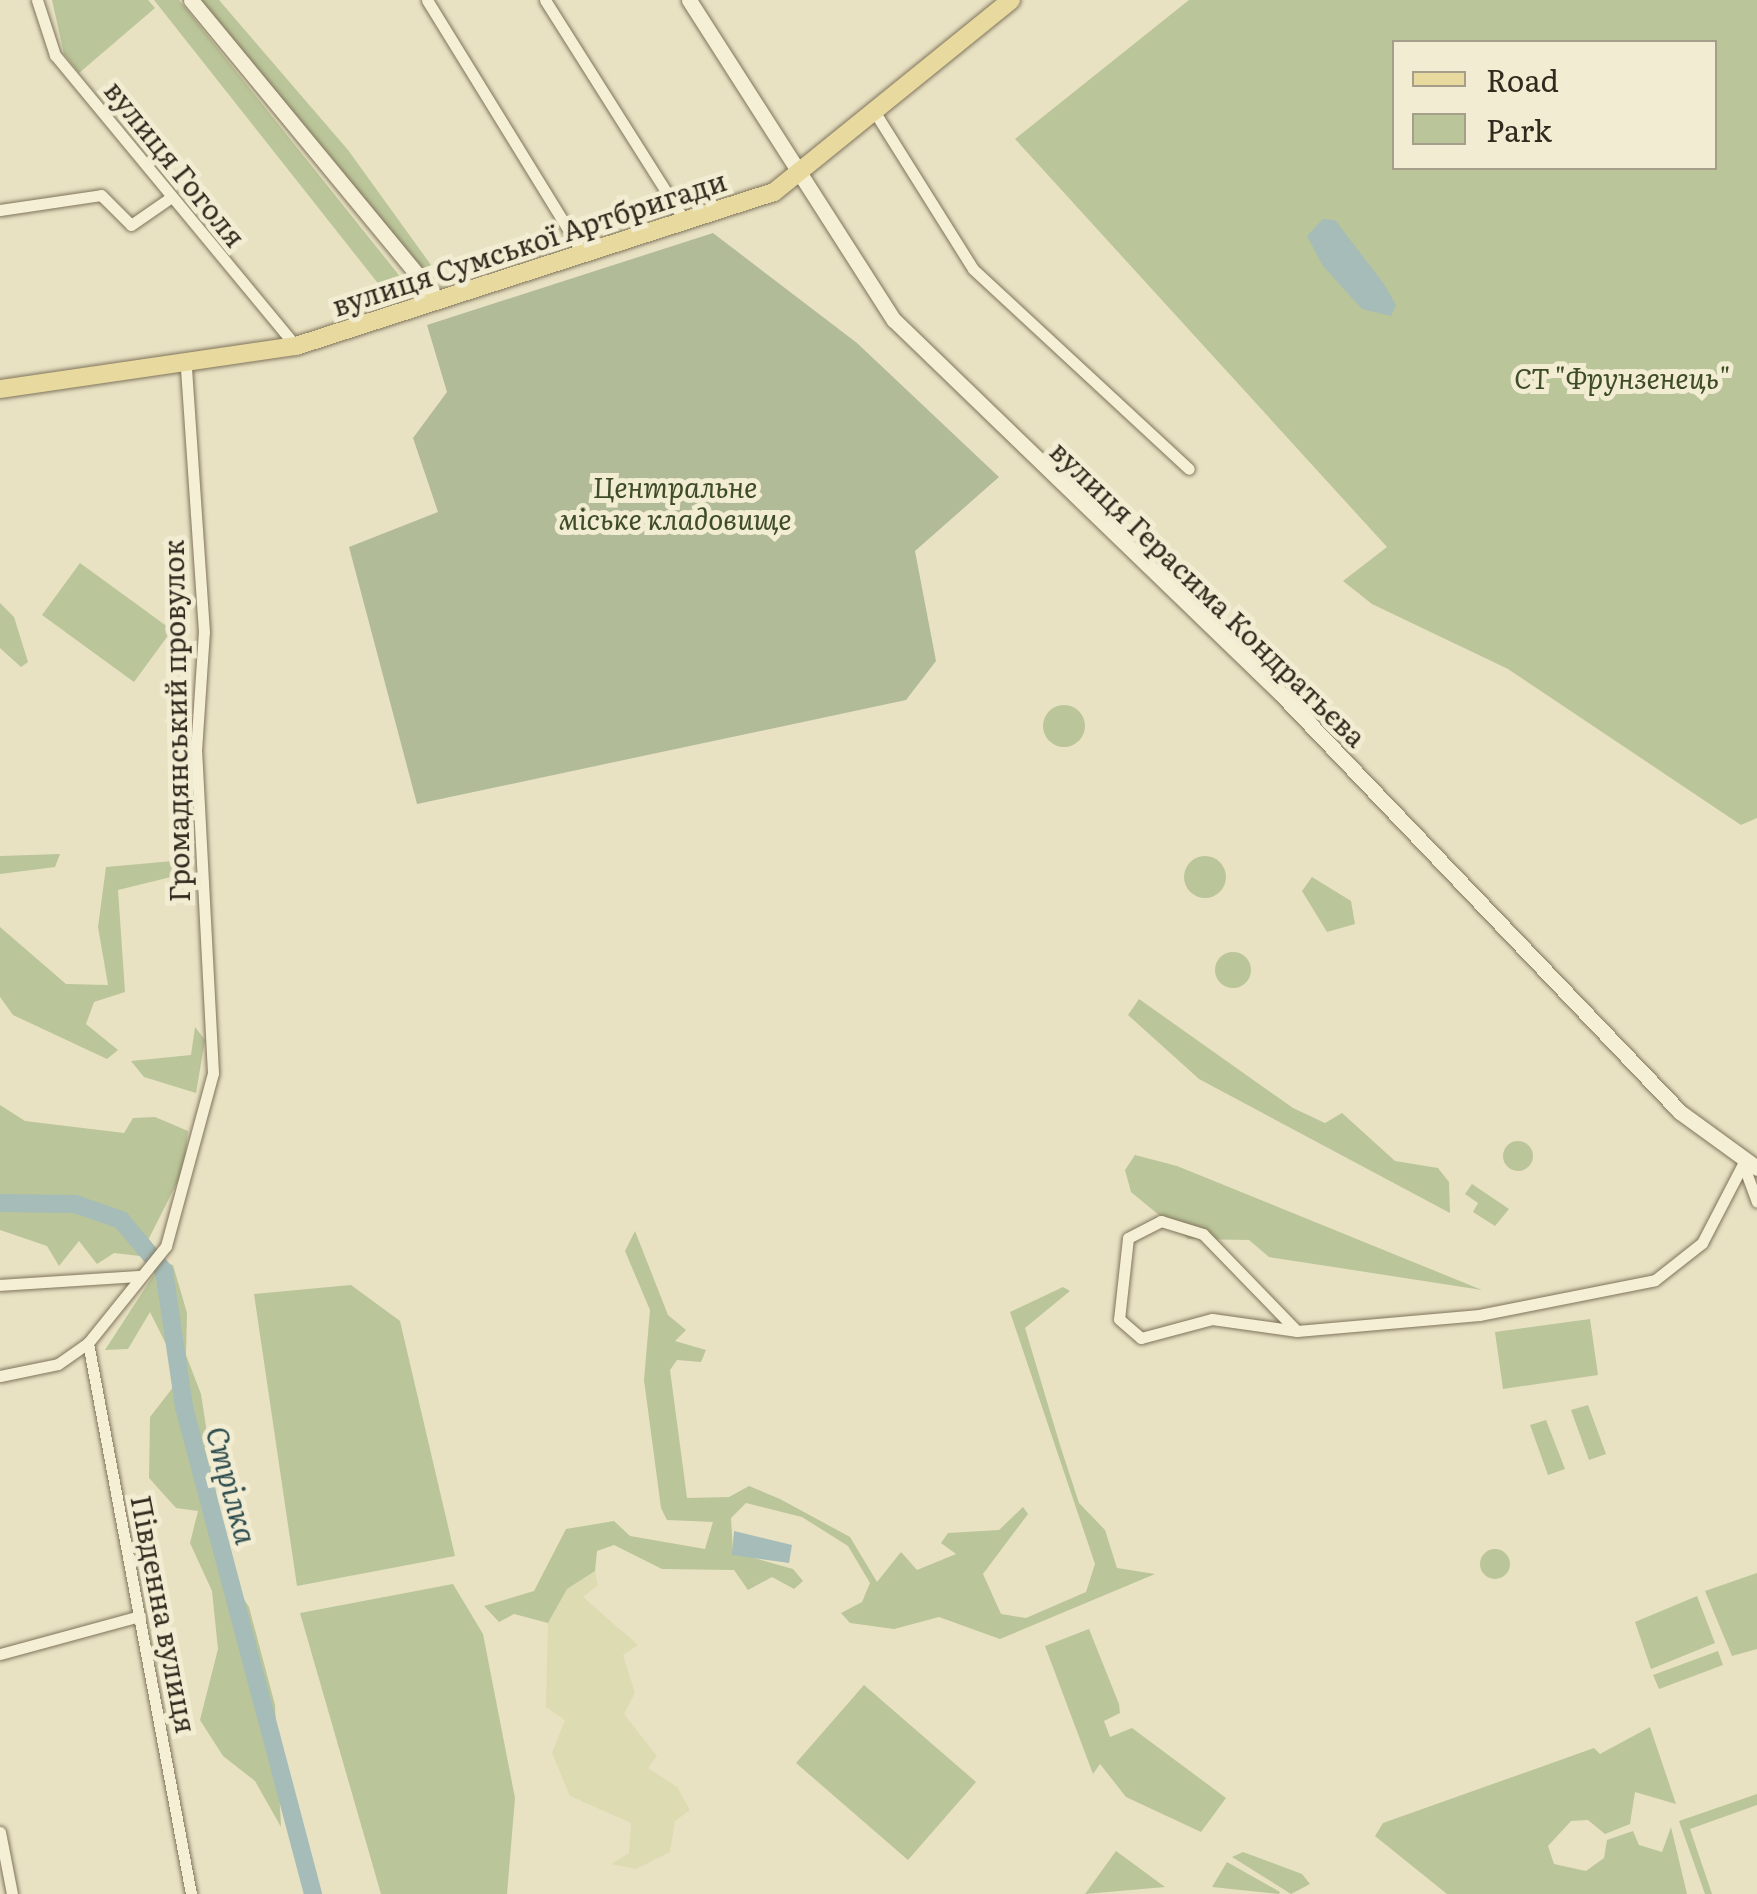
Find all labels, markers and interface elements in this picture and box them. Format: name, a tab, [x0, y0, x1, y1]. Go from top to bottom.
legend	[1392, 40, 1717, 170]
text: Road	[1486, 57, 1559, 101]
street label: вулиця Гоголя	[99, 73, 253, 253]
text: Park	[1486, 107, 1552, 151]
street label: вулиця Сумської Артбригади	[328, 162, 730, 322]
park label: СТ "Фрунзенець"	[1514, 360, 1730, 394]
street label: вулиця Герасима Кондратьєва	[1044, 433, 1374, 753]
park label: Центральне міське кладовище	[558, 469, 792, 535]
street label: Громадянський провулок	[155, 539, 195, 903]
water label: Стрілка	[200, 1422, 266, 1548]
street label: Південна вулиця	[125, 1492, 205, 1736]

